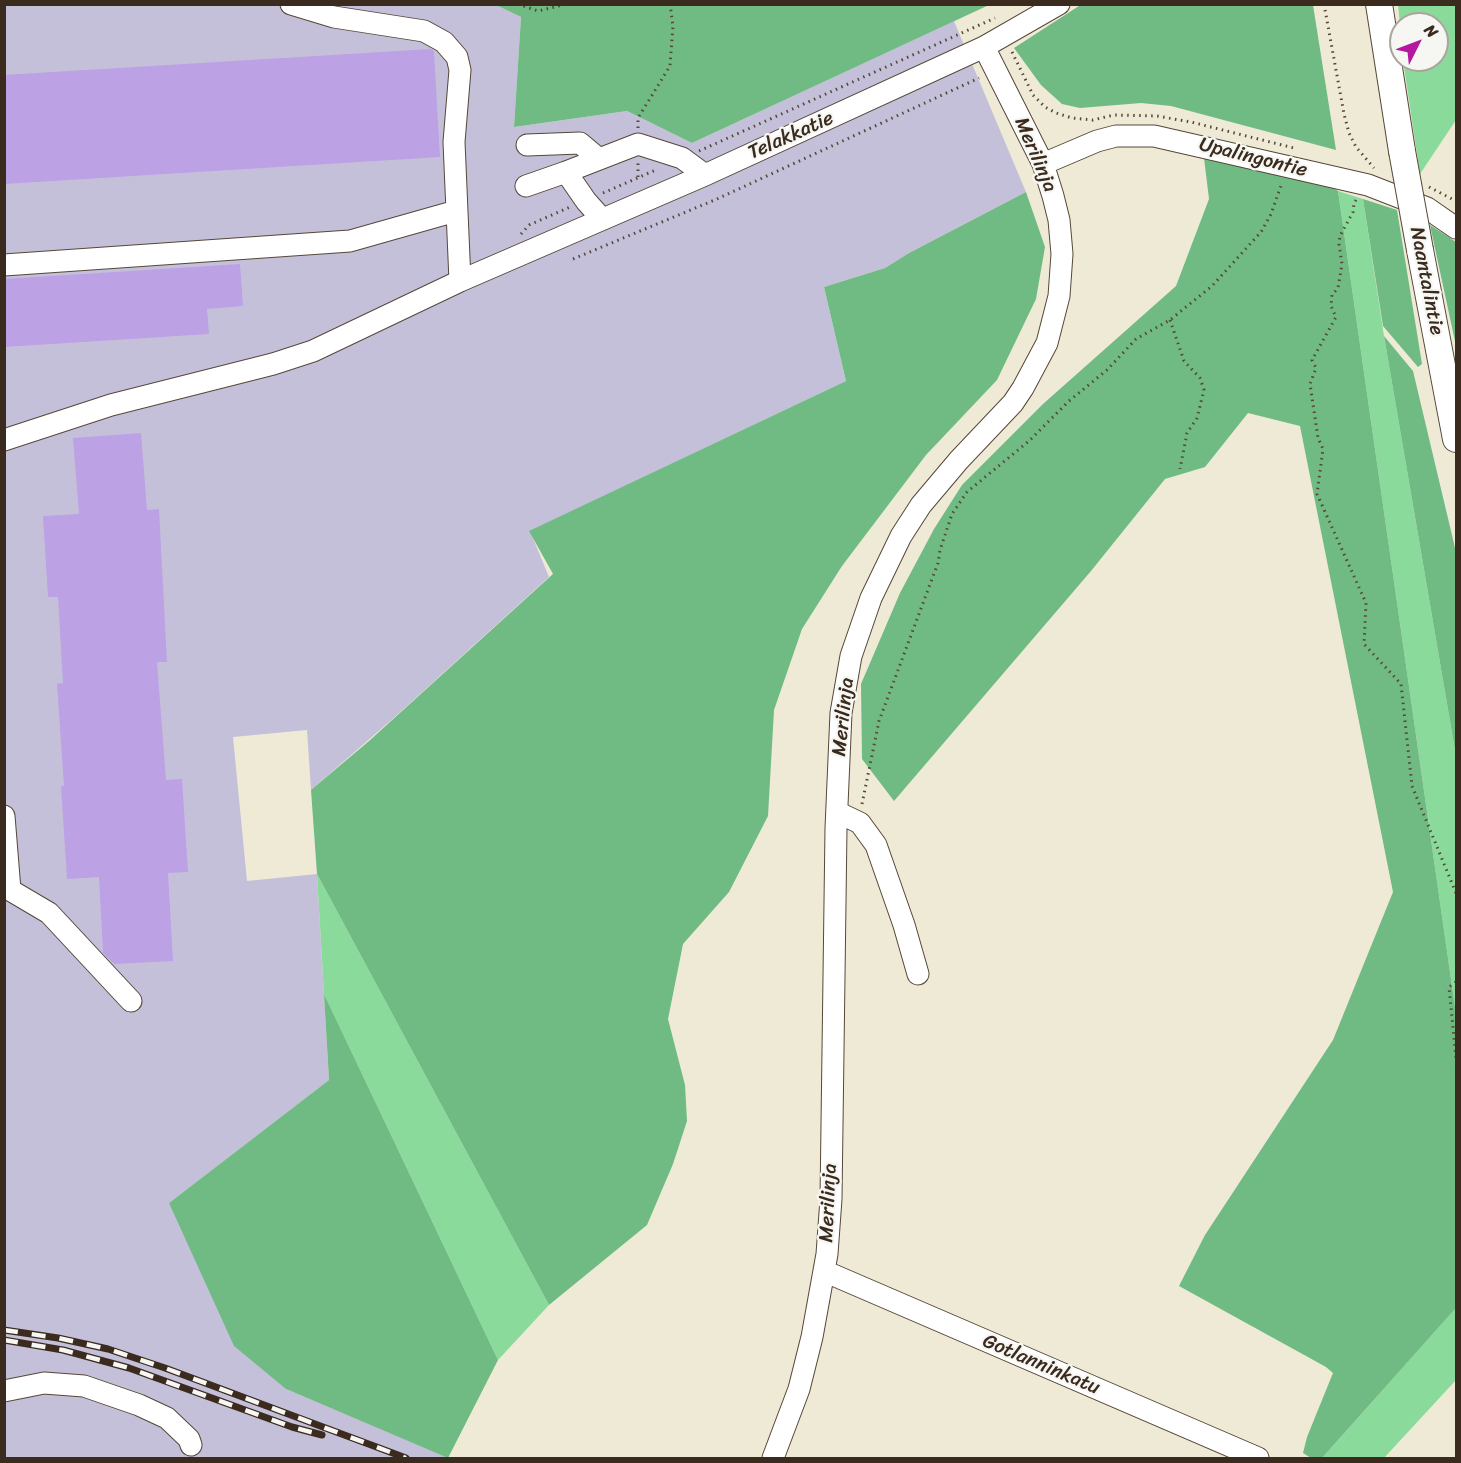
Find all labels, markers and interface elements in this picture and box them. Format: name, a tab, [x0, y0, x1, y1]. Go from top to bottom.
north arrow	[1389, 12, 1449, 72]
text: N	[1417, 17, 1446, 45]
street label: Telakkatie	[744, 106, 838, 166]
street label: Merilinja	[1009, 114, 1061, 196]
street label: Upalingontie	[1196, 133, 1310, 183]
street label: Naantalintie	[1404, 225, 1448, 337]
street label: Merilinja	[828, 676, 860, 758]
street label: Merilinja	[815, 1163, 843, 1243]
street label: Gotlanninkatu	[979, 1330, 1103, 1400]

